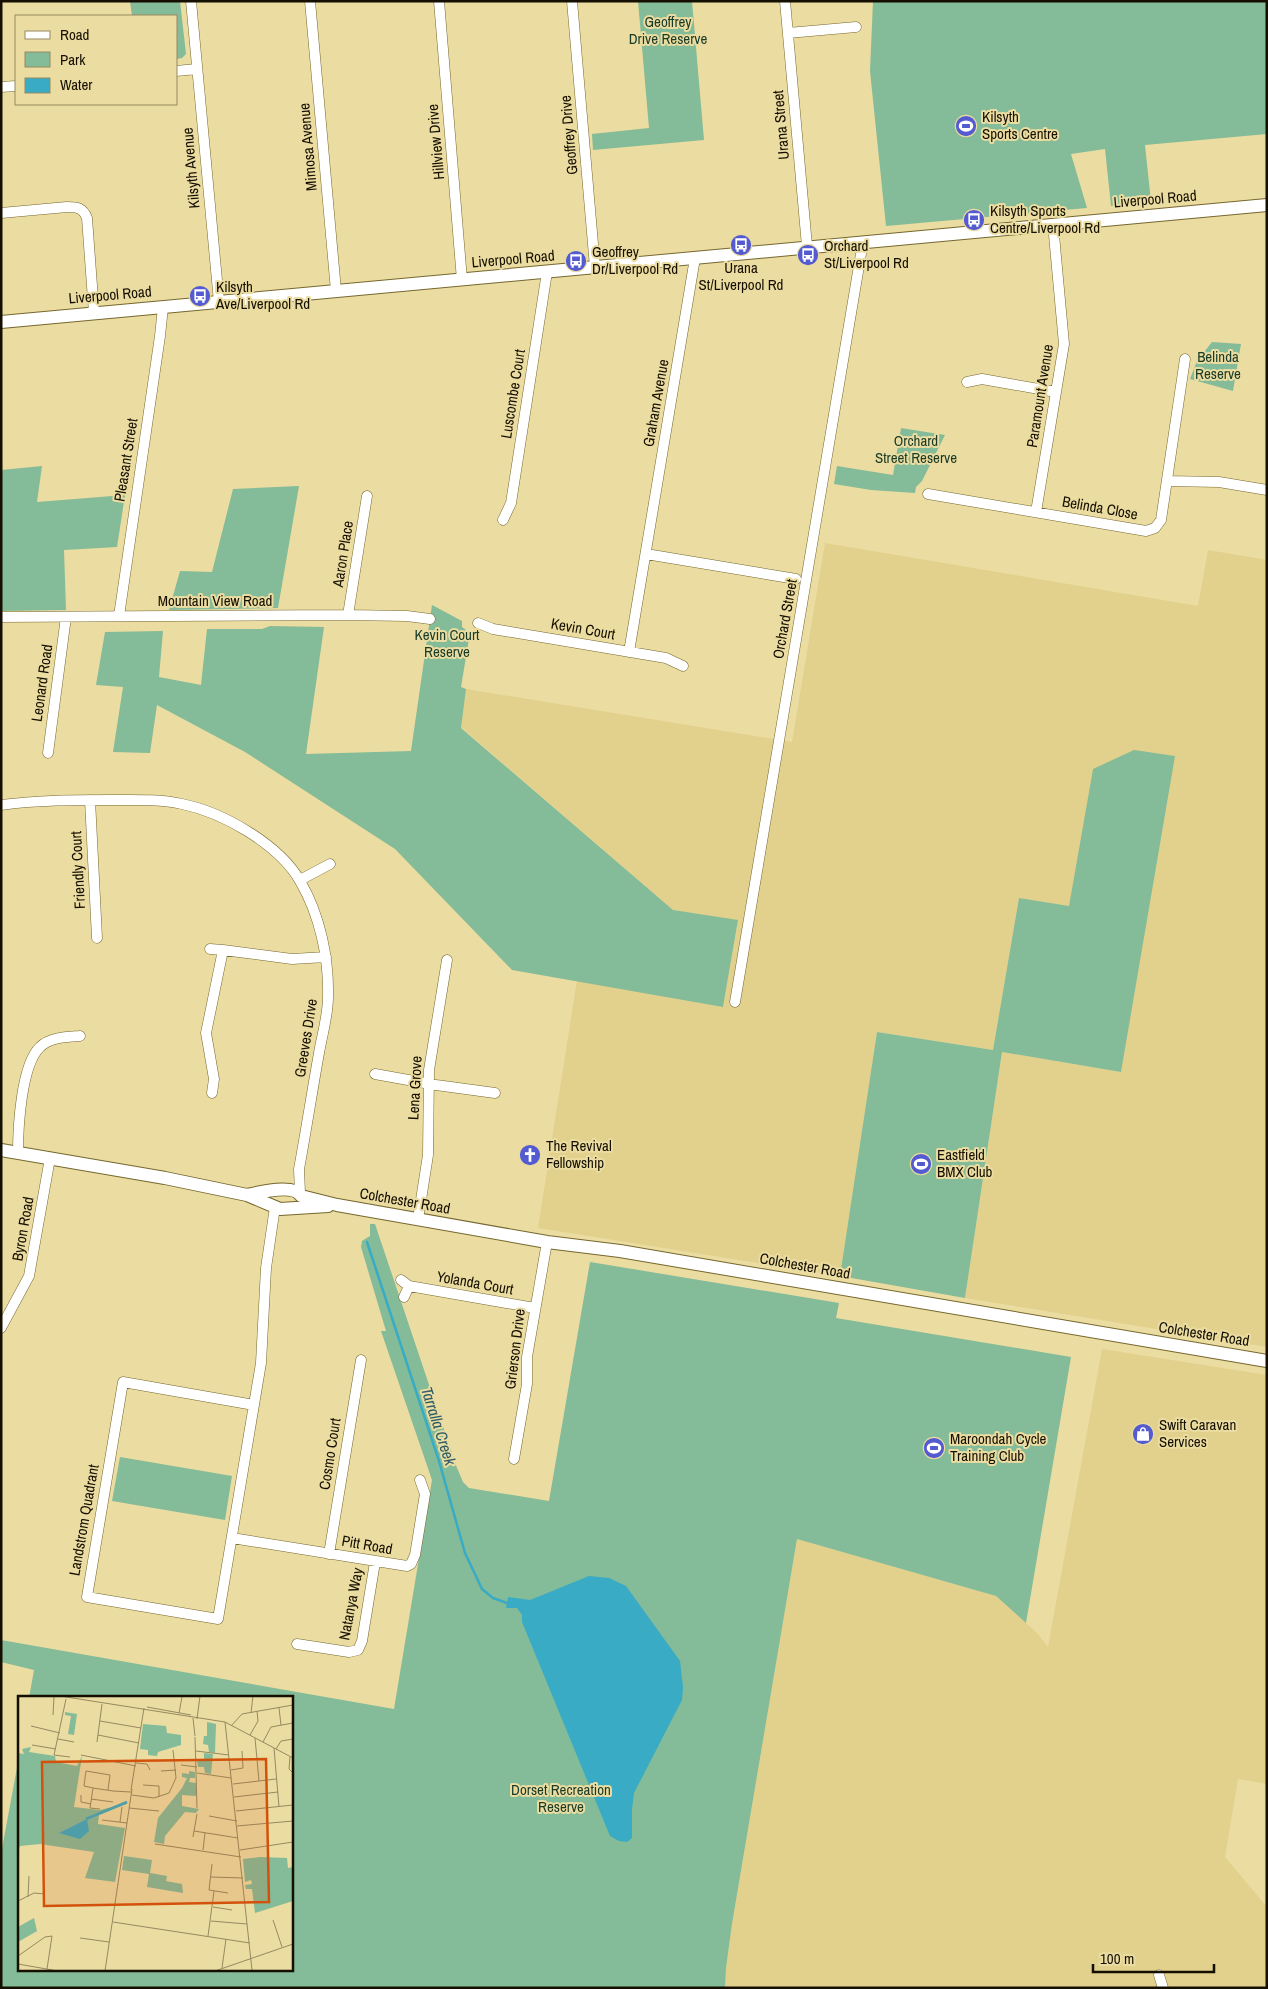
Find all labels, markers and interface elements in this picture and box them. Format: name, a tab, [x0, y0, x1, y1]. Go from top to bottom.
park label: Geoffrey Drive Reserve	[629, 11, 707, 49]
legend	[15, 15, 178, 105]
text: Road	[60, 24, 89, 45]
text: Park	[60, 49, 86, 70]
text: Water	[60, 74, 92, 95]
street label: Urana Street	[767, 89, 794, 161]
street label: Geoffrey Drive	[555, 94, 582, 176]
street label: Mimosa Avenue	[293, 102, 322, 192]
street label: Hillview Drive	[422, 103, 449, 181]
place label: Kilsyth Sports Centre	[982, 106, 1058, 144]
sports icon: Kilsyth Sports Centre	[954, 114, 978, 138]
street label: Kilsyth Avenue	[176, 127, 204, 209]
street label: Liverpool Road	[1112, 184, 1197, 213]
place label: Kilsyth Sports Centre/Liverpool Rd	[990, 200, 1100, 238]
bus stop icon: Kilsyth Sports Centre/Liverpool Rd	[962, 208, 986, 232]
bus stop icon: Urana St/Liverpool Rd	[729, 233, 753, 257]
place label: Orchard St/Liverpool Rd	[824, 235, 909, 273]
place label: Geoffrey Dr/Liverpool Rd	[592, 241, 678, 279]
bus stop icon: Orchard St/Liverpool Rd	[796, 243, 820, 267]
street label: Liverpool Road	[470, 244, 555, 273]
bus stop icon: Geoffrey Dr/Liverpool Rd	[564, 249, 588, 273]
place label: Urana St/Liverpool Rd	[699, 257, 783, 295]
place label: Kilsyth Ave/Liverpool Rd	[215, 276, 310, 314]
street label: Liverpool Road	[67, 280, 152, 309]
bus stop icon: Kilsyth Ave/Liverpool Rd	[188, 284, 212, 308]
street label: Paramount Avenue	[1021, 343, 1058, 449]
park label: Belinda Reserve	[1195, 346, 1241, 384]
street label: Luscombe Court	[495, 347, 530, 440]
street label: Graham Avenue	[637, 357, 674, 448]
street label: Pleasant Street	[109, 416, 143, 503]
park label: Orchard Street Reserve	[875, 430, 957, 468]
street label: Belinda Close	[1061, 491, 1140, 525]
street label: Aaron Place	[327, 519, 358, 590]
street label: Orchard Street	[767, 577, 802, 660]
street label: Mountain View Road	[158, 590, 272, 611]
street label: Kevin Court	[549, 613, 617, 645]
park label: Kevin Court Reserve	[415, 624, 480, 662]
street label: Leonard Road	[26, 643, 57, 723]
street label: Friendly Court	[65, 830, 90, 909]
street label: Greeves Drive	[289, 997, 322, 1079]
street label: Lena Grove	[402, 1055, 427, 1121]
place label: The Revival Fellowship	[546, 1135, 612, 1173]
church icon: The Revival Fellowship	[518, 1143, 542, 1167]
place label: Eastfield BMX Club	[937, 1144, 993, 1182]
sports icon: Eastfield BMX Club	[909, 1152, 933, 1176]
street label: Colchester Road	[358, 1182, 452, 1219]
street label: Byron Road	[7, 1195, 38, 1263]
street label: Colchester Road	[758, 1247, 852, 1284]
street label: Yolanda Court	[435, 1265, 516, 1300]
street label: Grierson Drive	[499, 1307, 530, 1390]
street label: Colchester Road	[1157, 1316, 1251, 1351]
water label: Tarralla Creek	[416, 1384, 462, 1468]
place label: Swift Caravan Services	[1159, 1414, 1236, 1452]
street label: Cosmo Court	[313, 1416, 346, 1491]
shop icon: Swift Caravan Services	[1131, 1422, 1155, 1446]
place label: Maroondah Cycle Training Club	[950, 1428, 1047, 1466]
sports icon: Maroondah Cycle Training Club	[922, 1436, 946, 1460]
street label: Landstrom Quadrant	[63, 1462, 104, 1577]
street label: Pitt Road	[340, 1530, 394, 1559]
street label: Natanya Way	[333, 1565, 368, 1642]
inset map	[18, 1696, 292, 1972]
park label: Dorset Recreation Reserve	[511, 1779, 611, 1817]
scale bar	[1093, 1942, 1214, 1974]
text: 100 m	[1100, 1948, 1134, 1969]

